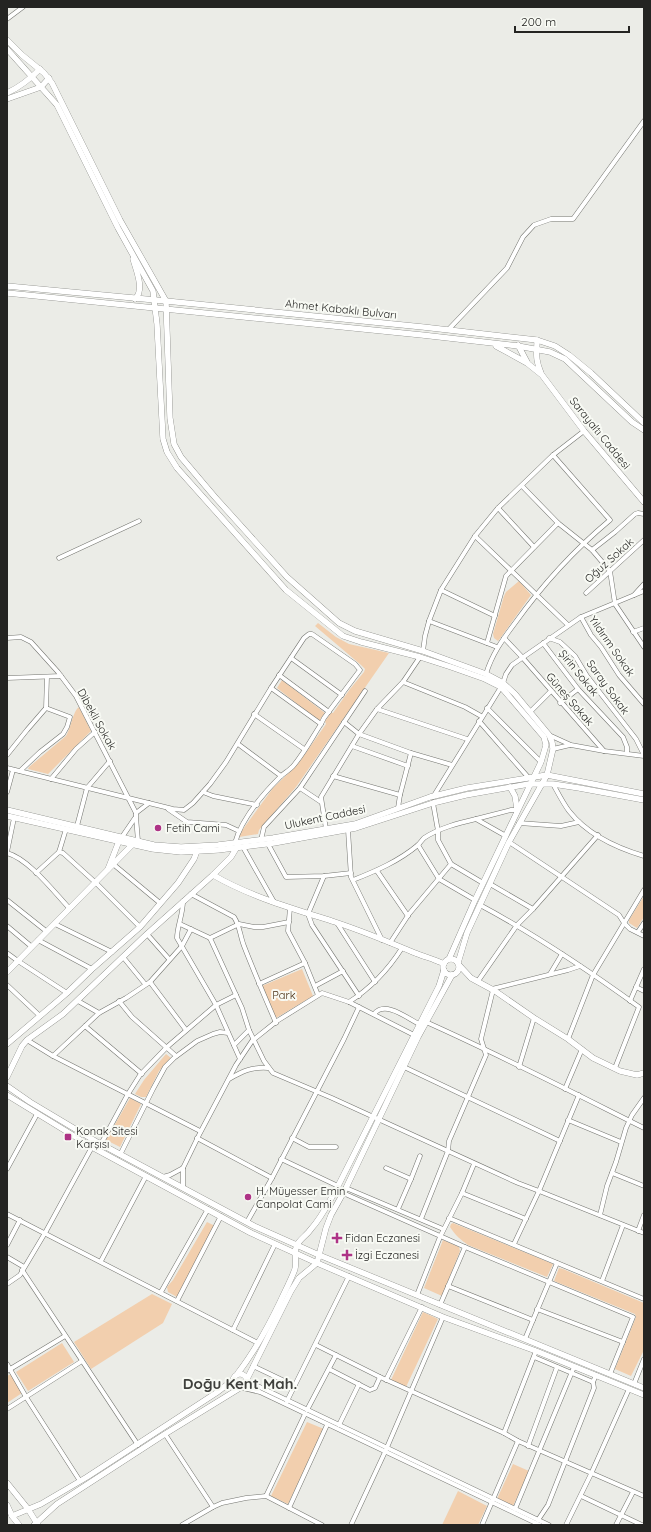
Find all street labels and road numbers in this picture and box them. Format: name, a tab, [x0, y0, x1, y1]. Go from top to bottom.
street label: Ahmet Kabaklı Bulvarı	[284, 296, 398, 322]
street label: Sarayaltı Caddesi	[567, 394, 633, 472]
street label: Oğuz Sokak	[582, 534, 636, 586]
street label: Yıldırım Sokak	[586, 613, 638, 679]
street label: Şirin Sokak	[556, 647, 602, 699]
street label: Saray Sokak	[584, 657, 633, 717]
street label: Güneş Sokak	[543, 670, 597, 729]
street label: Dibekli Sokak	[74, 686, 120, 752]
street label: Ulukent Caddesi	[283, 802, 367, 832]

